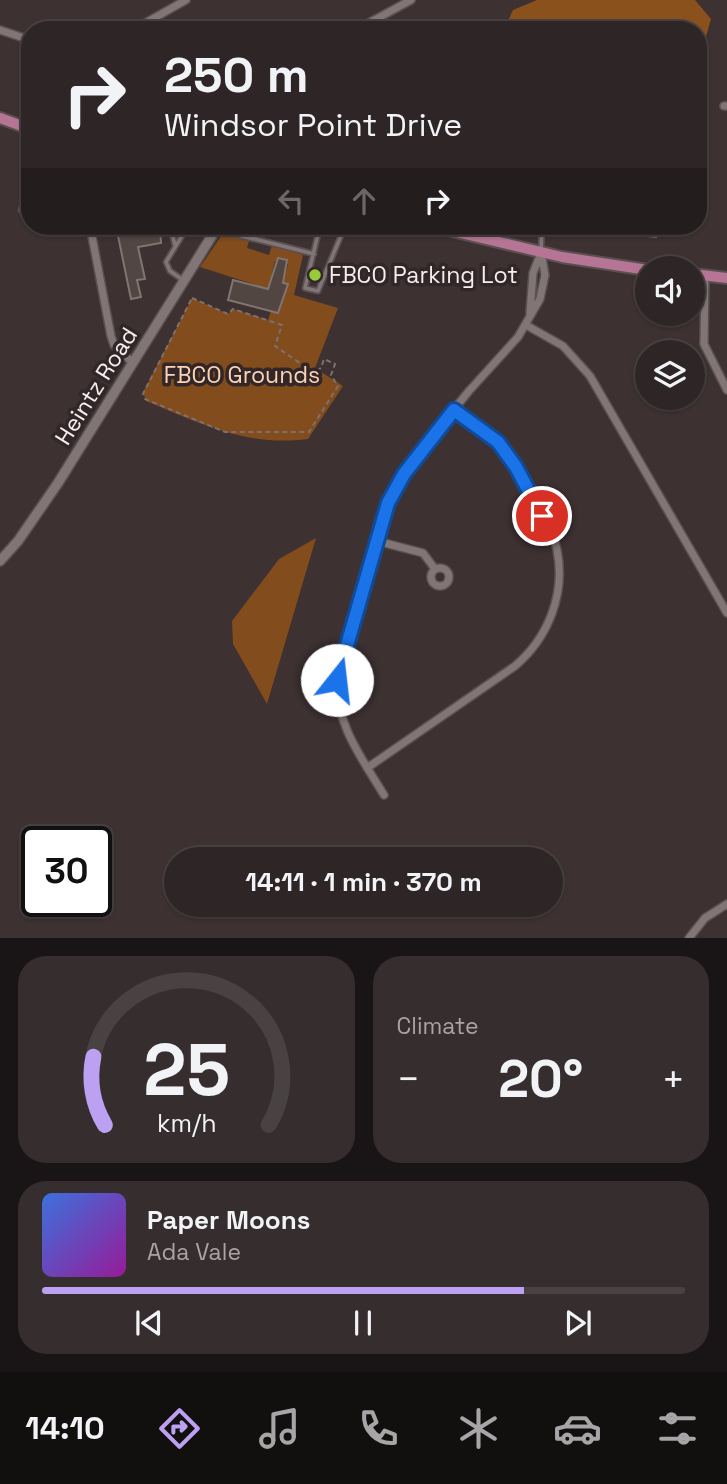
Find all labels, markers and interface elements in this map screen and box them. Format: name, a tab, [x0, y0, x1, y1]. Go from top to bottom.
text: 250 m	[164, 44, 309, 106]
icon: right	[49, 49, 140, 140]
text: Windsor Point Drive	[164, 105, 462, 145]
icon: left	[272, 182, 310, 220]
icon: ahead	[345, 182, 383, 220]
icon: right	[418, 182, 456, 220]
map controls	[635, 256, 705, 410]
button: sound	[635, 256, 705, 326]
place label: FBCO Parking Lot	[329, 260, 518, 290]
marker: FBCO Parking Lot	[307, 267, 323, 283]
street label: Heintz Road	[48, 322, 144, 450]
button: layers	[635, 340, 705, 410]
park label: FBCO Grounds	[164, 360, 320, 390]
pin	[512, 486, 572, 546]
icon: arrive	[523, 497, 561, 535]
position arrow	[300, 643, 374, 717]
speed limit sign: 30	[21, 826, 112, 917]
text: 14:11 · 1 min · 370 m	[245, 865, 482, 899]
text: Climate	[397, 1011, 479, 1041]
text: 25	[143, 1024, 230, 1117]
text: 20°	[498, 1046, 583, 1112]
text: −	[397, 1055, 420, 1103]
text: +	[661, 1055, 685, 1103]
text: km/h	[156, 1107, 216, 1139]
text: Paper Moons	[147, 1203, 310, 1237]
text: Ada Vale	[147, 1237, 241, 1267]
icon: previous	[130, 1304, 168, 1342]
icon: pause	[344, 1304, 382, 1342]
icon: next	[559, 1304, 597, 1342]
icon: directions	[155, 1404, 204, 1453]
icon: music	[255, 1404, 304, 1453]
icon: phone	[354, 1404, 403, 1453]
icon: climate	[454, 1404, 503, 1453]
icon: car	[553, 1404, 602, 1453]
icon: filters	[653, 1404, 702, 1453]
text: 14:10	[25, 1408, 105, 1448]

